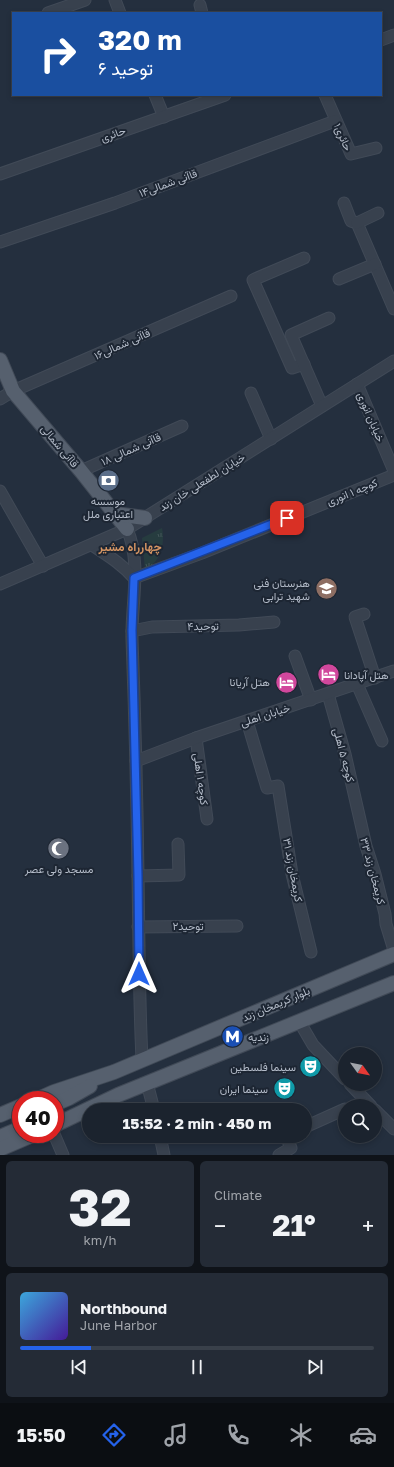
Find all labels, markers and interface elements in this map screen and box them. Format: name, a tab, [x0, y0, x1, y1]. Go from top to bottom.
text: 320 m	[98, 23, 182, 56]
icon: right	[32, 28, 84, 80]
text: ۶ توحید	[98, 57, 153, 79]
street label: حائری۱	[331, 121, 355, 153]
street label: حائری	[99, 123, 127, 145]
street label: قاآنی شمالی۱۴	[137, 166, 199, 200]
street label: قاآنی شمالی۱۶	[92, 325, 152, 363]
street label: خیابان انوری	[354, 390, 388, 444]
street label: قاآنی شمالی	[38, 422, 82, 470]
street label: ۱۸ قاآنی شمالی	[99, 430, 163, 468]
street label: خیابان لطفعلی خان زند	[156, 450, 248, 514]
bank icon: موسسه اعتباری ملل	[95, 468, 121, 494]
street label: کوچه ۱ انوری	[325, 475, 380, 509]
place label: موسسه اعتباری ملل	[83, 494, 133, 521]
pin	[270, 501, 304, 535]
icon: arrive	[276, 507, 298, 529]
district label: چهارراه مشیر	[97, 539, 162, 555]
place label: هنرستان فنی شهید ترابی	[253, 576, 310, 603]
school or university icon: هنرستان فنی شهید ترابی	[313, 576, 339, 602]
street label: توحید۴	[187, 619, 220, 633]
hotel icon: هتل آپادانا	[315, 662, 341, 688]
place label: هتل آپادانا	[344, 668, 389, 683]
hotel icon: هتل آریانا	[273, 669, 299, 695]
place label: هتل آریانا	[229, 675, 270, 689]
street label: خیابان اهلی	[238, 700, 292, 730]
street label: کوچه ۵ اهلی	[329, 726, 358, 784]
street label: کوچه ۱ اهلی	[189, 752, 212, 806]
mosque icon: مسجد ولی عصر	[46, 836, 72, 862]
street label: کریمخان زند ۳۳	[357, 836, 389, 906]
street label: کریمخان زند ۳۱	[280, 837, 306, 903]
place label: مسجد ولی عصر	[24, 862, 93, 876]
street label: توحید۲	[172, 919, 204, 933]
position arrow	[118, 953, 160, 995]
street label: بلوار کریمخان زند	[240, 983, 312, 1025]
metro station icon: زندیه	[220, 1024, 246, 1050]
place label: زندیه	[248, 1030, 269, 1044]
north arrow	[338, 1047, 382, 1091]
map controls	[338, 1047, 382, 1143]
theatre icon: سینما فلسطین	[298, 1054, 324, 1080]
place label: سینما فلسطین	[230, 1060, 296, 1074]
theatre icon: سینما ایران	[271, 1076, 297, 1102]
place label: سینما ایران	[220, 1082, 268, 1096]
speed limit sign: 40	[12, 1091, 64, 1143]
button: search	[338, 1099, 382, 1143]
text: 15:52 · 2 min · 450 m	[123, 1114, 271, 1132]
text: 32	[68, 1175, 132, 1237]
text: Climate	[214, 1187, 262, 1203]
text: 21°	[272, 1207, 316, 1243]
text: −	[214, 1212, 226, 1239]
text: +	[362, 1212, 374, 1239]
text: km/h	[83, 1232, 117, 1248]
text: Northbound	[80, 1299, 167, 1317]
text: June Harbor	[80, 1317, 157, 1333]
icon: previous	[68, 1356, 90, 1378]
icon: pause	[186, 1356, 208, 1378]
icon: next	[304, 1356, 326, 1378]
icon: directions	[100, 1421, 128, 1449]
icon: music	[162, 1421, 190, 1449]
icon: phone	[224, 1421, 252, 1449]
icon: climate	[287, 1421, 315, 1449]
icon: car	[349, 1421, 377, 1449]
text: 15:50	[17, 1424, 66, 1446]

